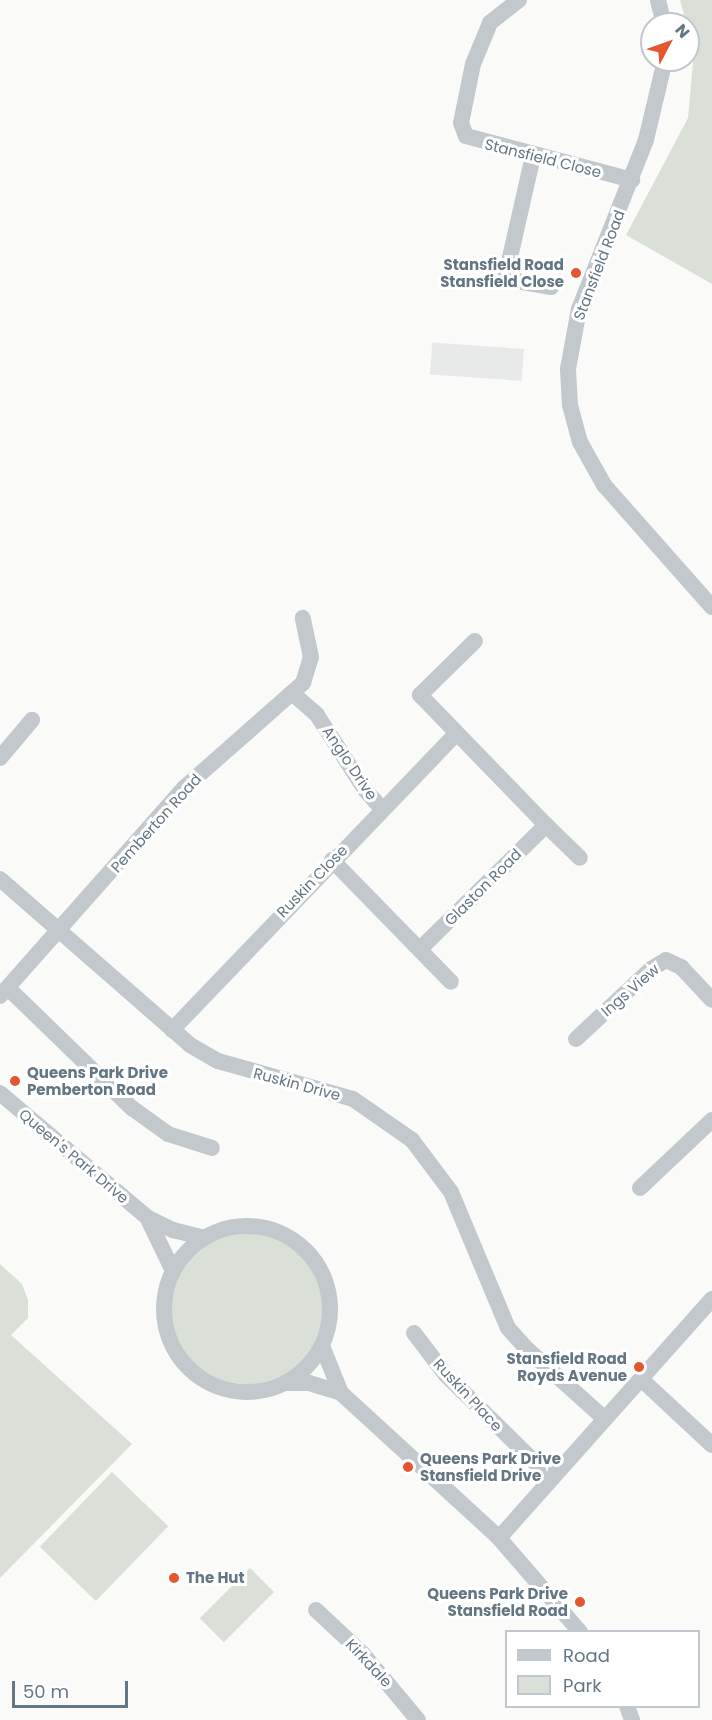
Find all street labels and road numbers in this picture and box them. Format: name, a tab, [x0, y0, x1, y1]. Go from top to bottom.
street label: Stansfield Close	[483, 135, 603, 181]
street label: Stansfield Road	[570, 207, 628, 323]
street label: Anglo Drive	[319, 723, 381, 803]
street label: Pemberton Road	[107, 770, 205, 876]
street label: Ruskin Close	[273, 841, 351, 921]
street label: Glaston Road	[441, 845, 525, 929]
street label: Ings View	[597, 960, 663, 1020]
street label: Ruskin Drive	[252, 1064, 342, 1104]
street label: Queen's Park Drive	[16, 1105, 132, 1207]
street label: Ruskin Place	[430, 1355, 506, 1435]
street label: Kirkdale	[342, 1635, 396, 1691]

